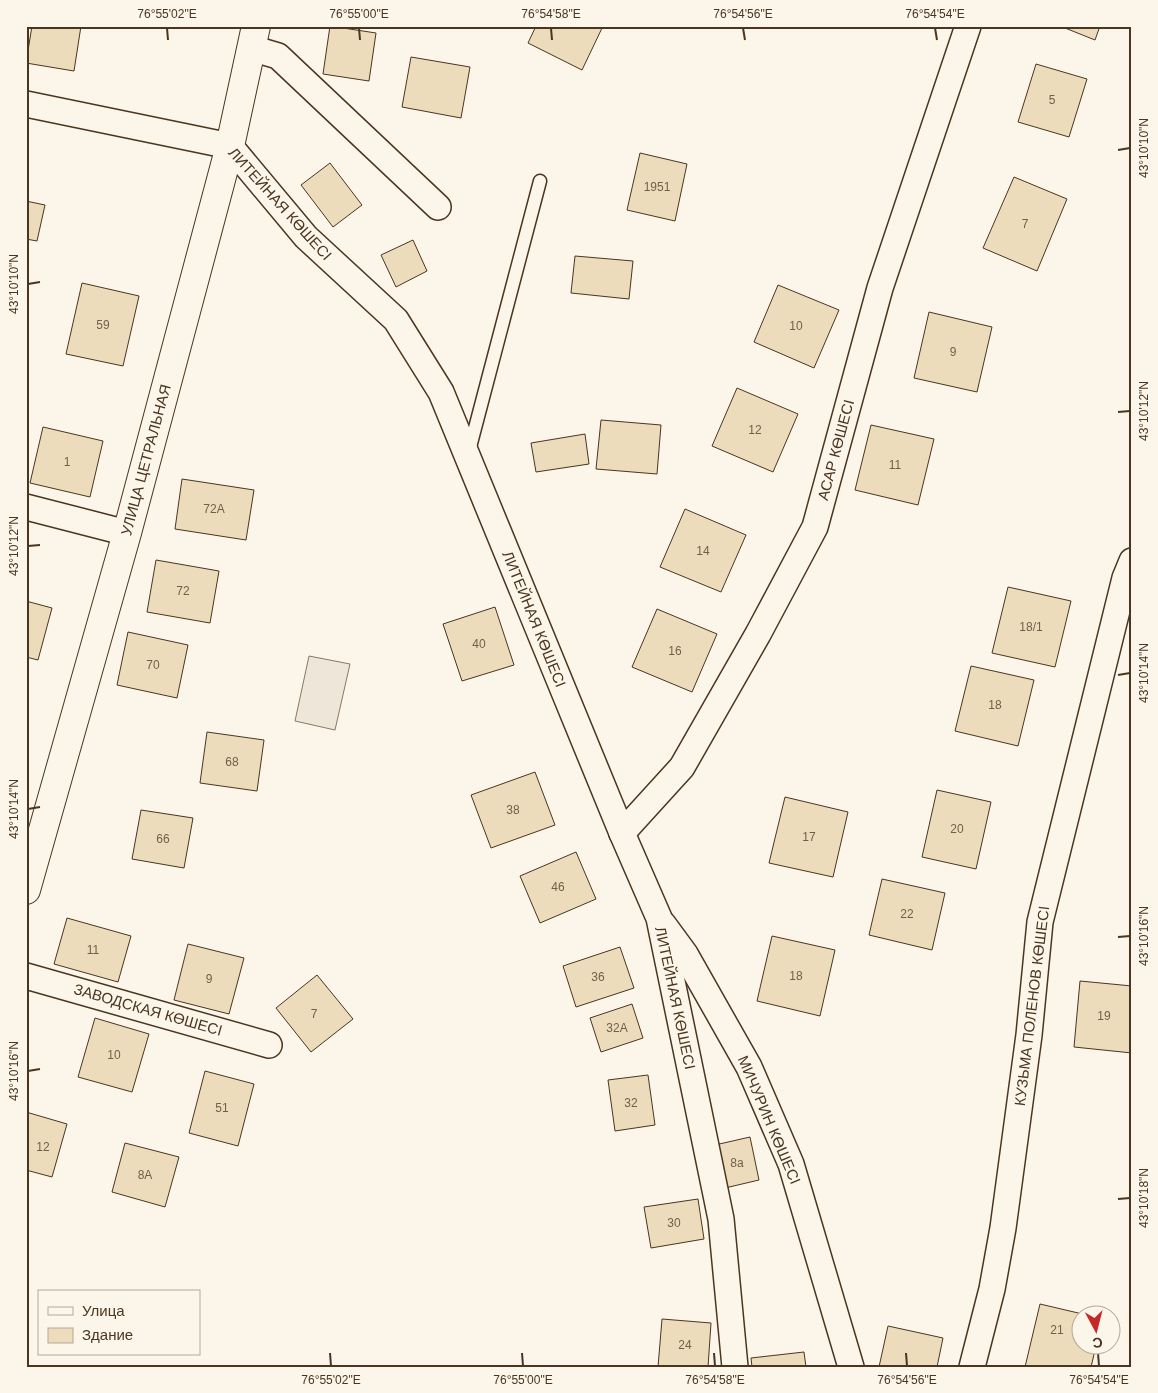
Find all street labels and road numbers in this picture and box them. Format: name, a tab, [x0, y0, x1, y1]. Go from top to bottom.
street label: ЛИТЕЙНАЯ КӨШЕСІ	[225, 144, 335, 263]
street label: УЛИЦА ЦЕТРАЛЬНАЯ	[117, 382, 174, 537]
street label: АСАР КӨШЕСІ	[814, 398, 857, 502]
street label: ЛИТЕЙНАЯ КӨШЕСІ	[499, 548, 570, 689]
street label: КУЗЬМА ПОЛЕНОВ КӨШЕСІ	[1011, 905, 1052, 1107]
street label: ЛИТЕЙНАЯ КӨШЕСІ	[652, 925, 699, 1071]
street label: ЗАВОДСКАЯ КӨШЕСІ	[72, 980, 224, 1039]
street label: МИЧУРИН КӨШЕСІ	[735, 1053, 804, 1187]

